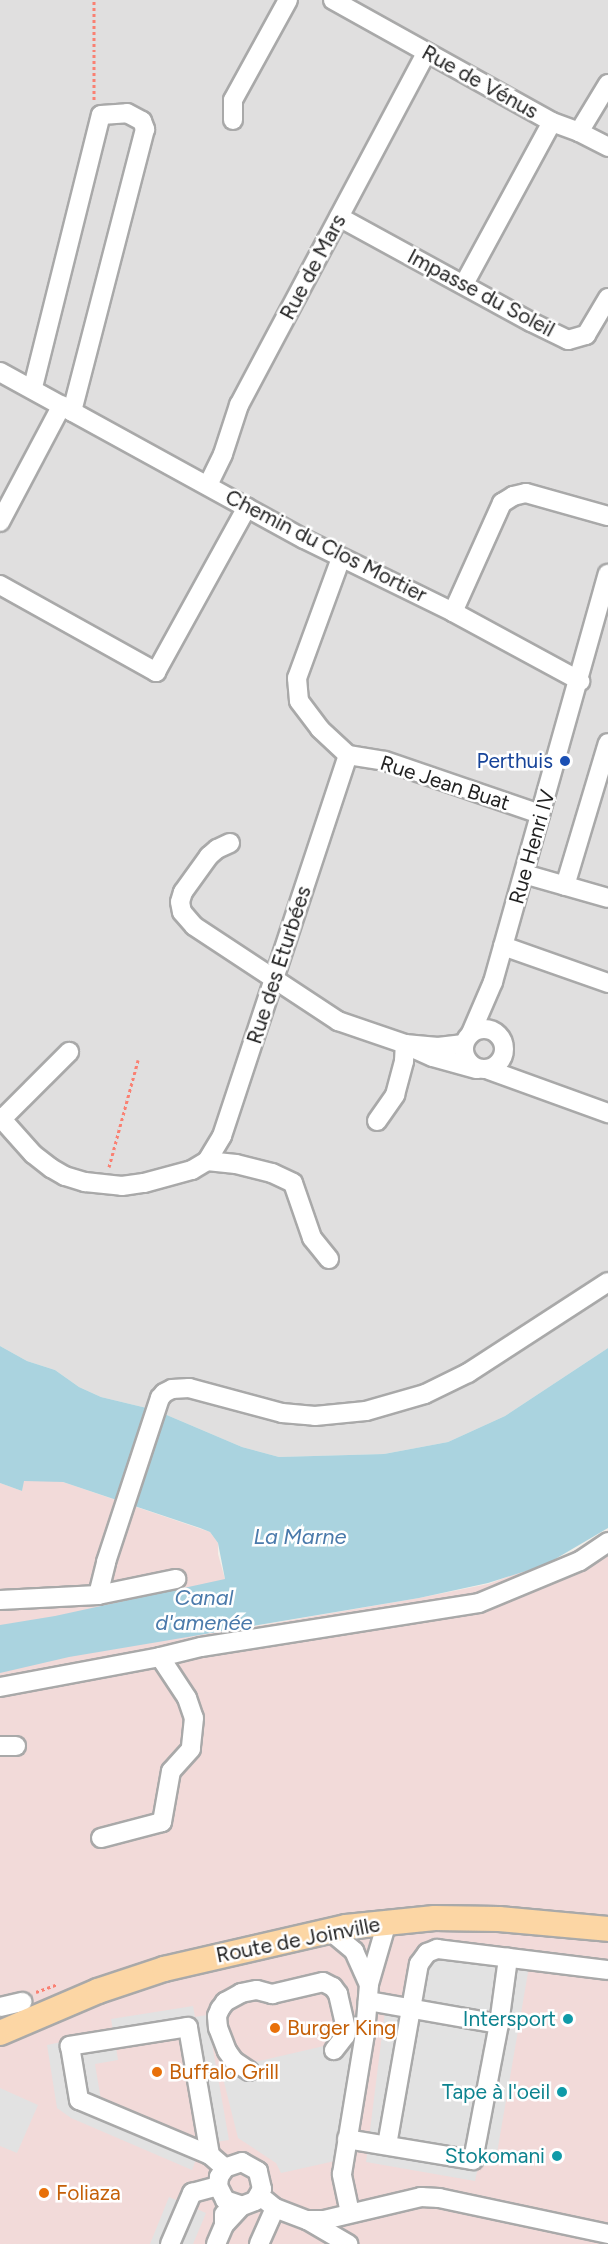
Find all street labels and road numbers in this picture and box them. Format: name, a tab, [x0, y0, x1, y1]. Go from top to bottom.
street label: Rue de Vénus	[418, 40, 542, 124]
street label: Rue de Mars	[275, 210, 351, 324]
street label: Impasse du Soleil	[403, 244, 559, 342]
street label: Chemin du Clos Mortier	[221, 484, 431, 608]
street label: Rue Jean Buat	[377, 750, 513, 816]
street label: Rue Henri IV	[504, 787, 560, 907]
street label: Rue des Eturbées	[242, 883, 316, 1047]
street label: Route de Joinville	[214, 1912, 382, 1968]

